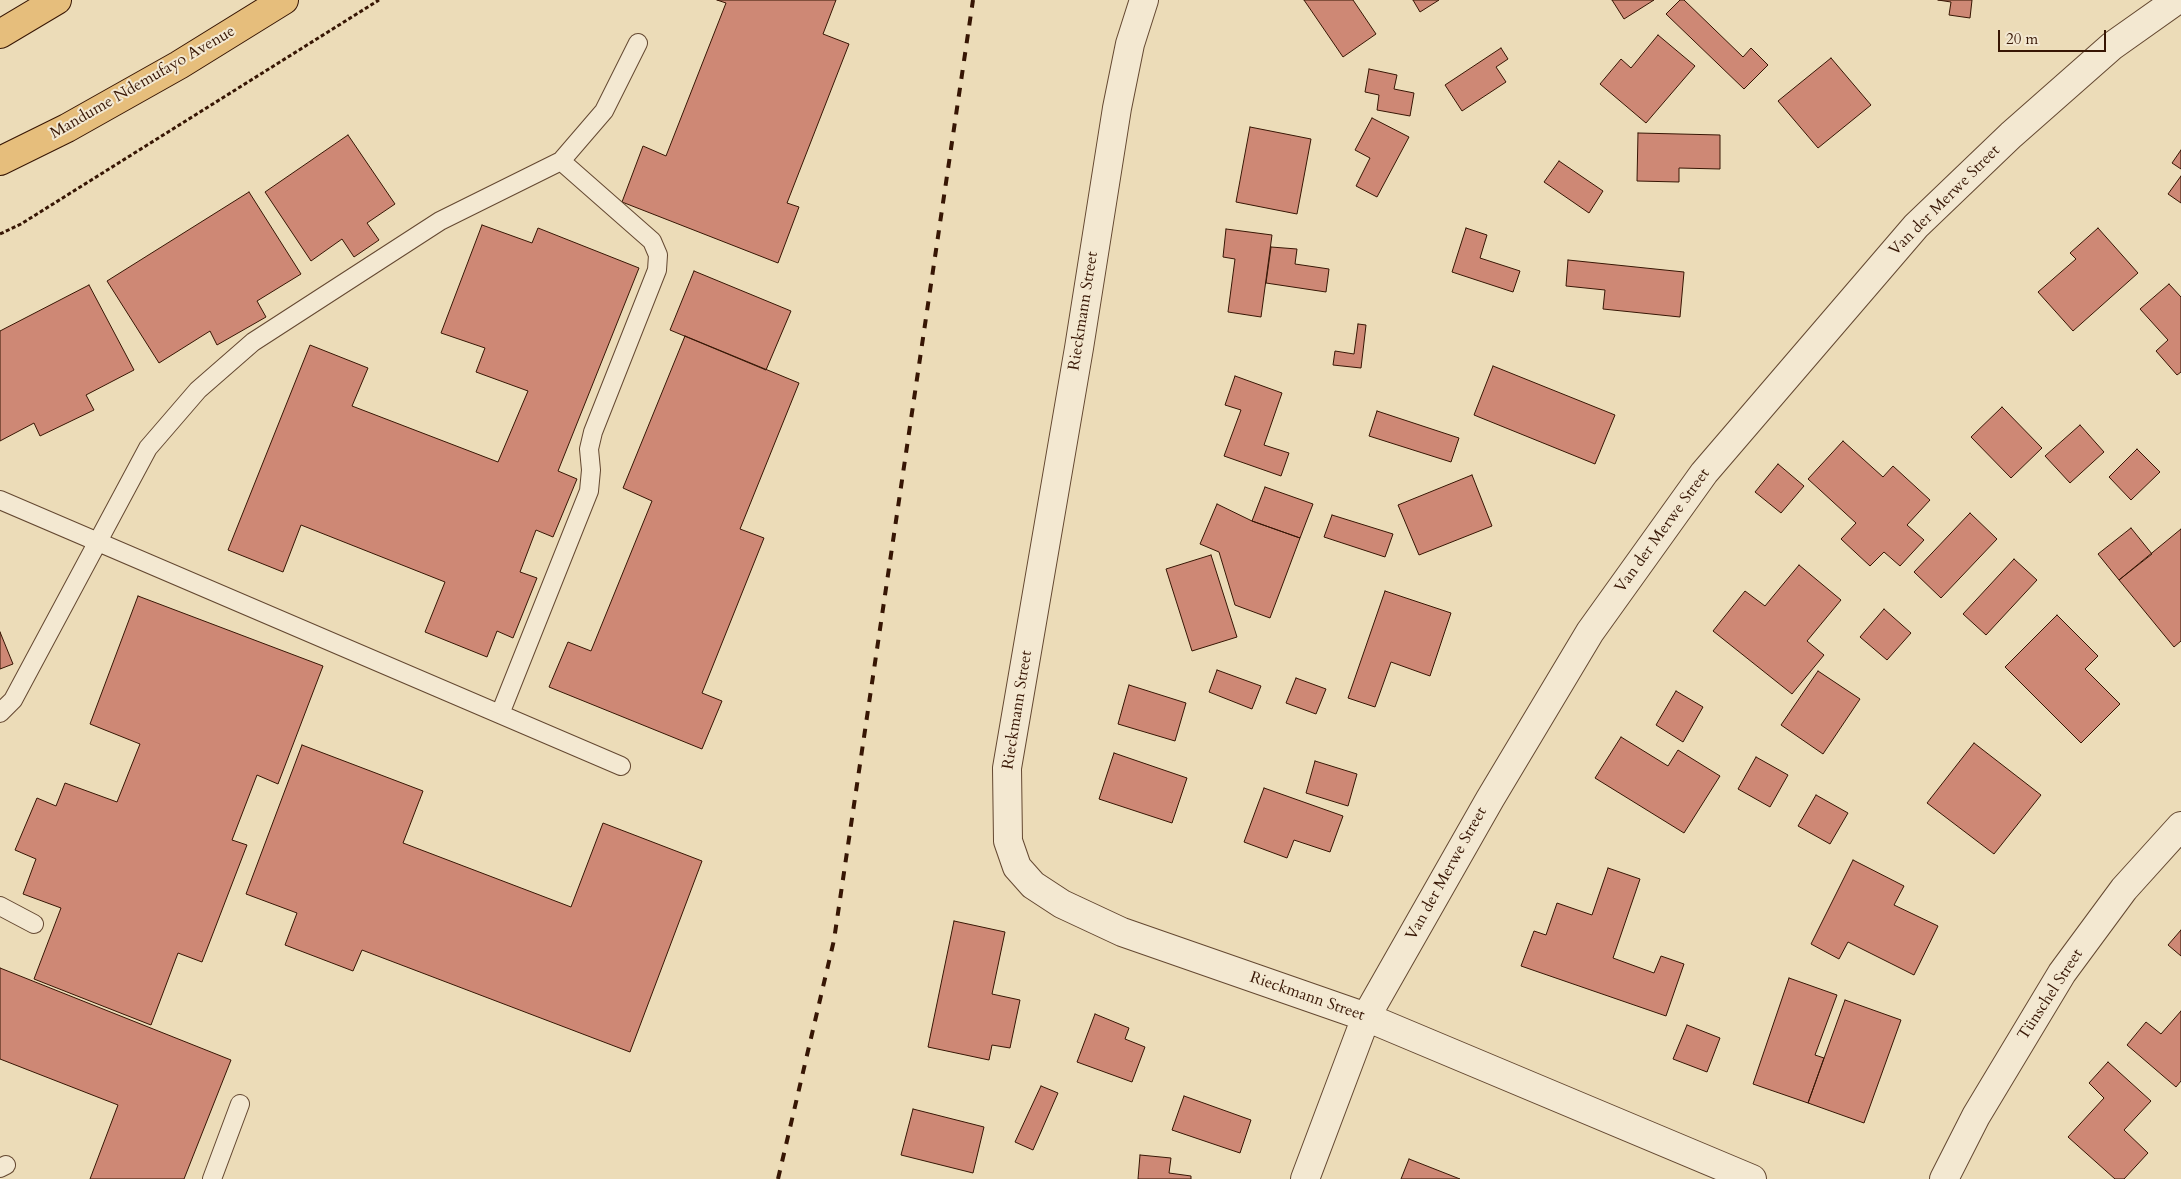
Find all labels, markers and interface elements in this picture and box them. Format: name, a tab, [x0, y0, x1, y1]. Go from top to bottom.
scale bar	[2001, 20, 2108, 52]
street label: Mandume Ndemufayo Avenue	[47, 22, 239, 144]
text: 20 m	[2006, 29, 2038, 49]
street label: Van der Merwe Street	[1886, 142, 2004, 260]
street label: Rieckmann Street	[1065, 250, 1103, 372]
street label: Van der Merwe Street	[1611, 465, 1715, 597]
street label: Rieckmann Street	[999, 649, 1037, 771]
street label: Van der Merwe Street	[1402, 804, 1492, 944]
street label: Tünschel Street	[2014, 946, 2088, 1044]
street label: Rieckmann Street	[1247, 968, 1367, 1026]

